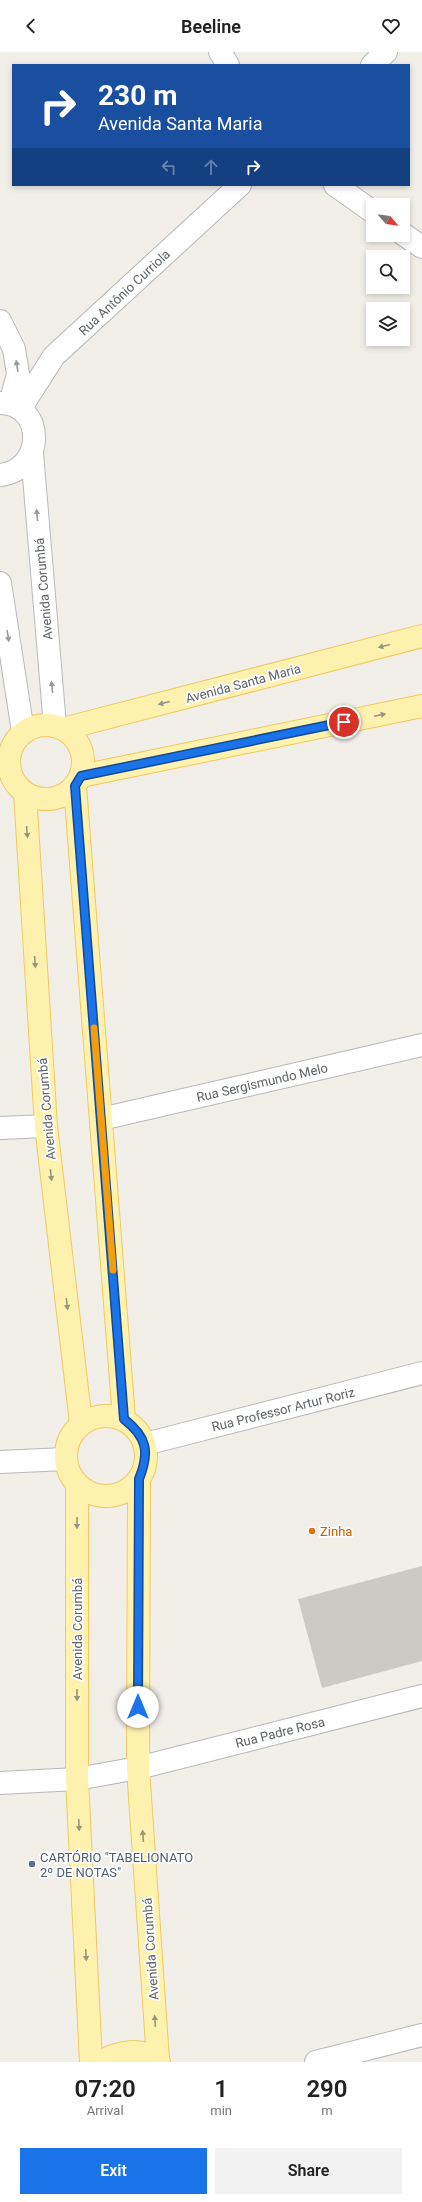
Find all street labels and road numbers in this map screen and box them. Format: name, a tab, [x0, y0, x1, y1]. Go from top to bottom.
street label: Rua Antônio Curriola	[76, 246, 173, 338]
street label: Avenida Corumbá	[32, 537, 55, 641]
street label: Avenida Santa Maria	[184, 661, 302, 706]
street label: Avenida Corumbá	[35, 1057, 58, 1161]
street label: Rua Sergismundo Melo	[195, 1060, 329, 1105]
street label: Rua Professor Artur Roriz	[210, 1384, 357, 1435]
street label: Avenida Corumbá	[70, 1578, 85, 1680]
street label: Rua Padre Rosa	[234, 1714, 326, 1751]
street label: Avenida Corumbá	[139, 1897, 162, 2001]

